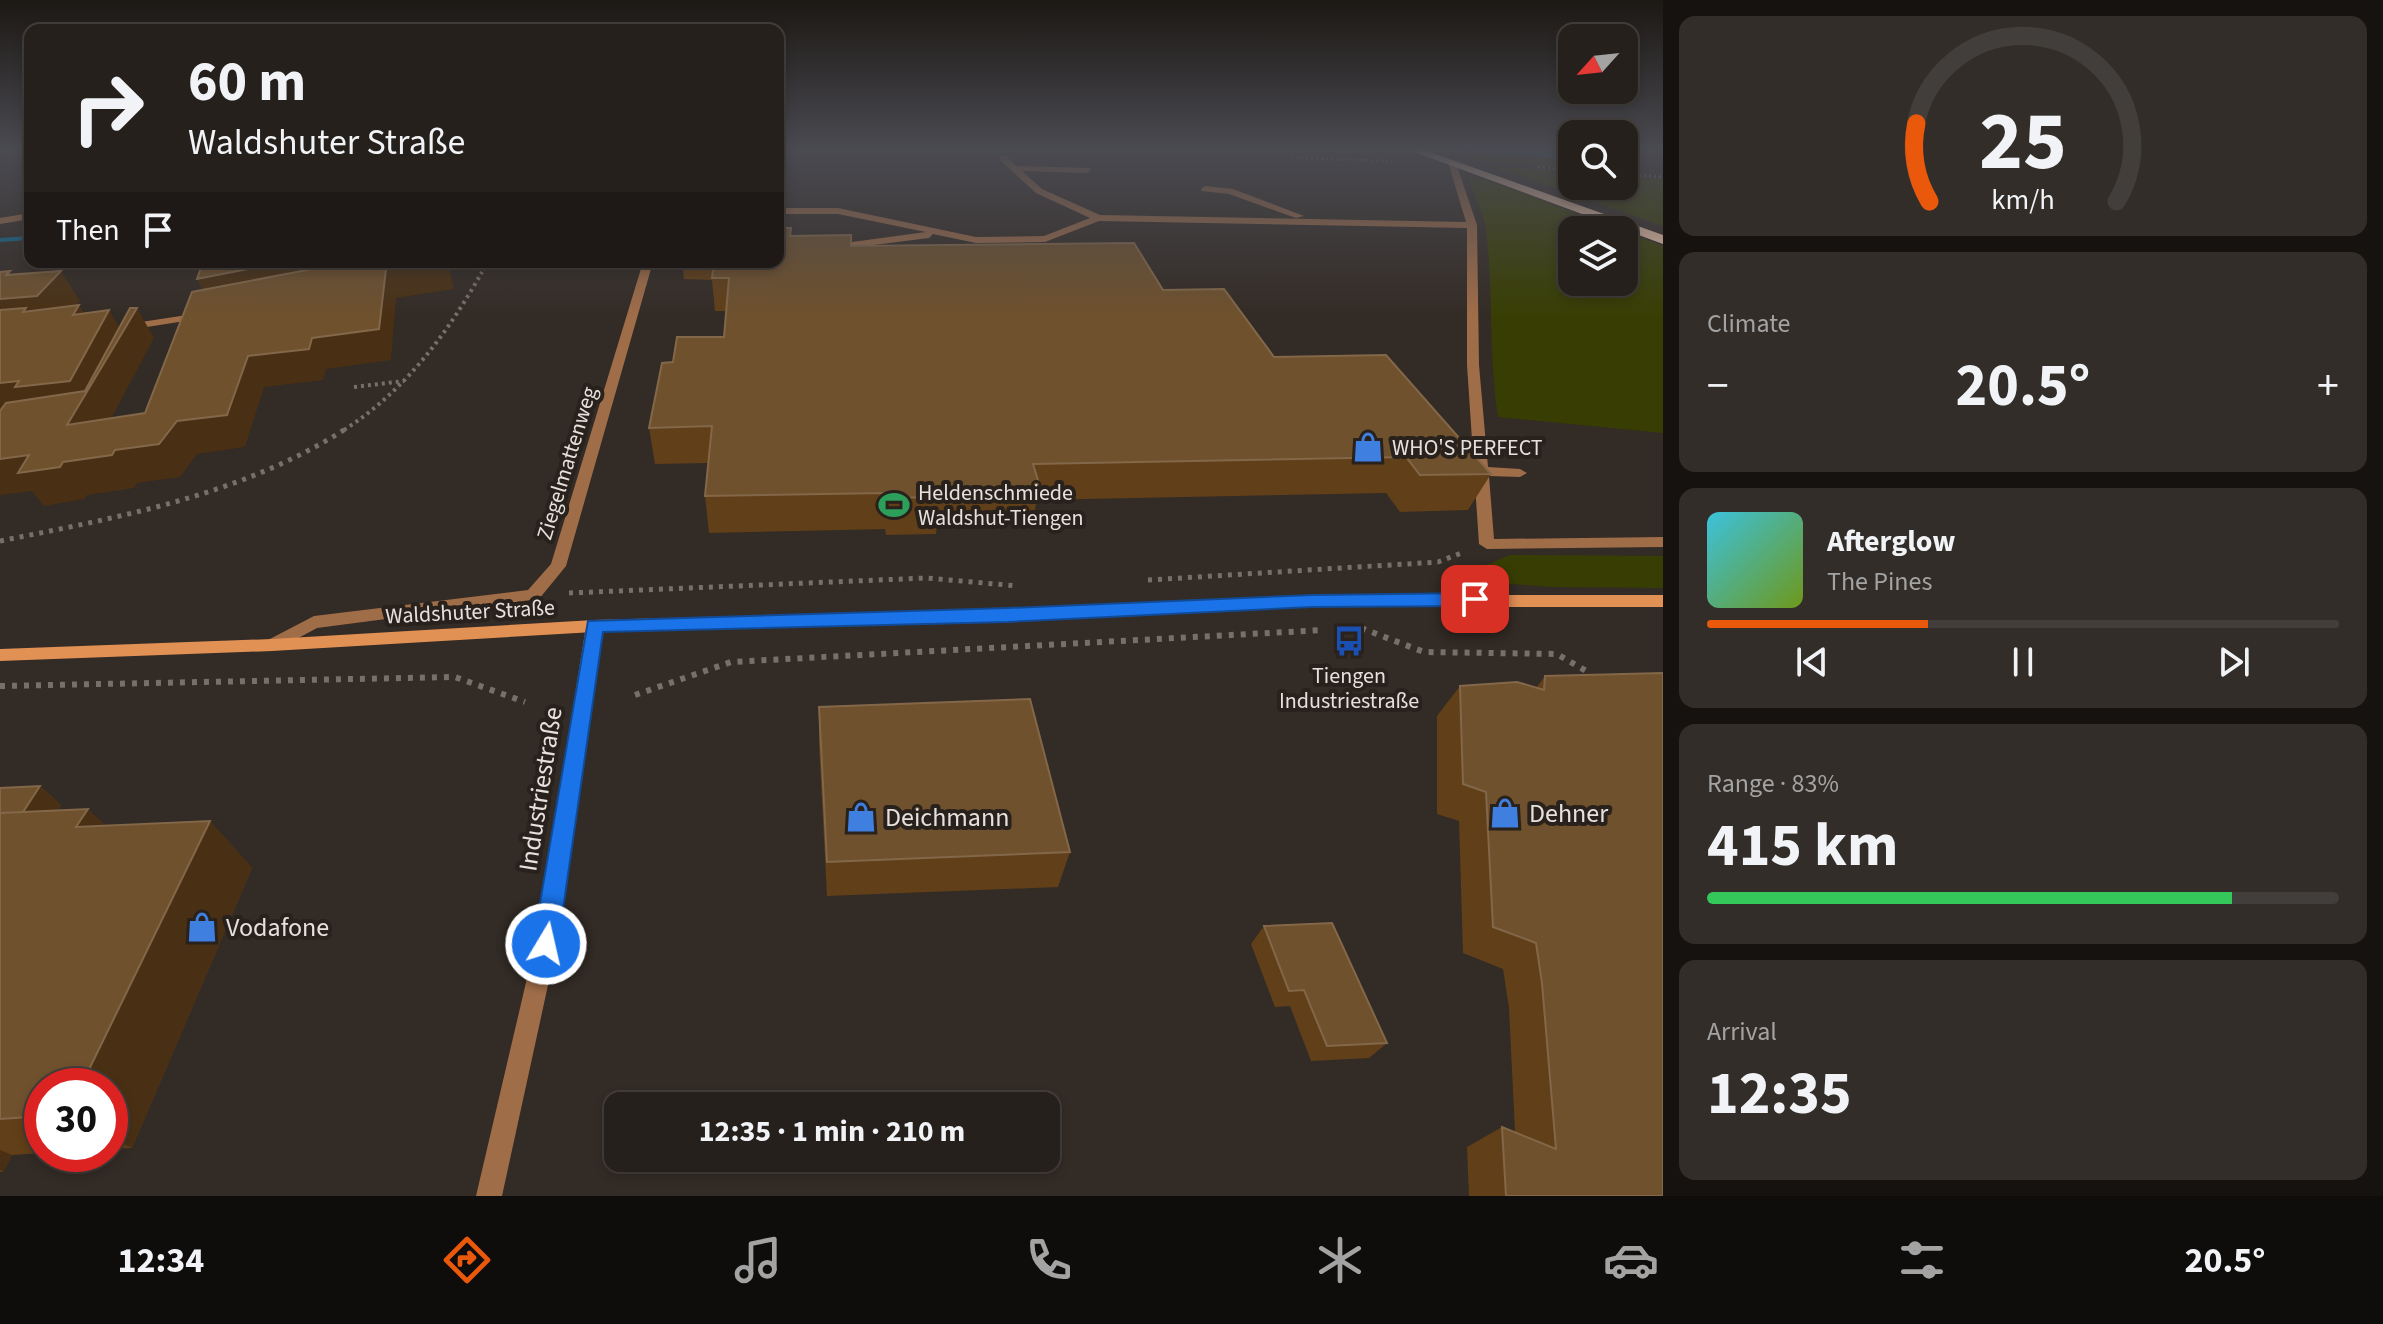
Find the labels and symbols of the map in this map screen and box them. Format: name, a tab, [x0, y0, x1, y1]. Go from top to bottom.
north arrow	[1558, 24, 1638, 104]
street label: Ziegelmattenweg	[528, 383, 605, 544]
shop icon: WHO'S PERFECT	[1351, 430, 1385, 464]
place label: WHO'S PERFECT	[1392, 432, 1543, 464]
place label: Heldenschmiede Waldshut-Tiengen	[918, 477, 1084, 534]
sports icon: Heldenschmiede Waldshut-Tiengen	[877, 488, 911, 522]
pin	[1441, 565, 1509, 633]
street label: Waldshuter Straße	[385, 592, 556, 632]
bus stop icon: Tiengen Industriestraße	[1332, 624, 1366, 658]
place label: Tiengen Industriestraße	[1279, 660, 1419, 717]
street label: Industriestraße	[509, 704, 572, 874]
place label: Dehner	[1529, 795, 1609, 832]
shop icon: Dehner	[1488, 796, 1522, 830]
place label: Deichmann	[885, 799, 1009, 836]
shop icon: Deichmann	[844, 800, 878, 834]
position arrow	[504, 902, 588, 986]
place label: Vodafone	[226, 909, 329, 946]
shop icon: Vodafone	[185, 910, 219, 944]
speed limit sign: 30	[24, 1068, 128, 1172]

